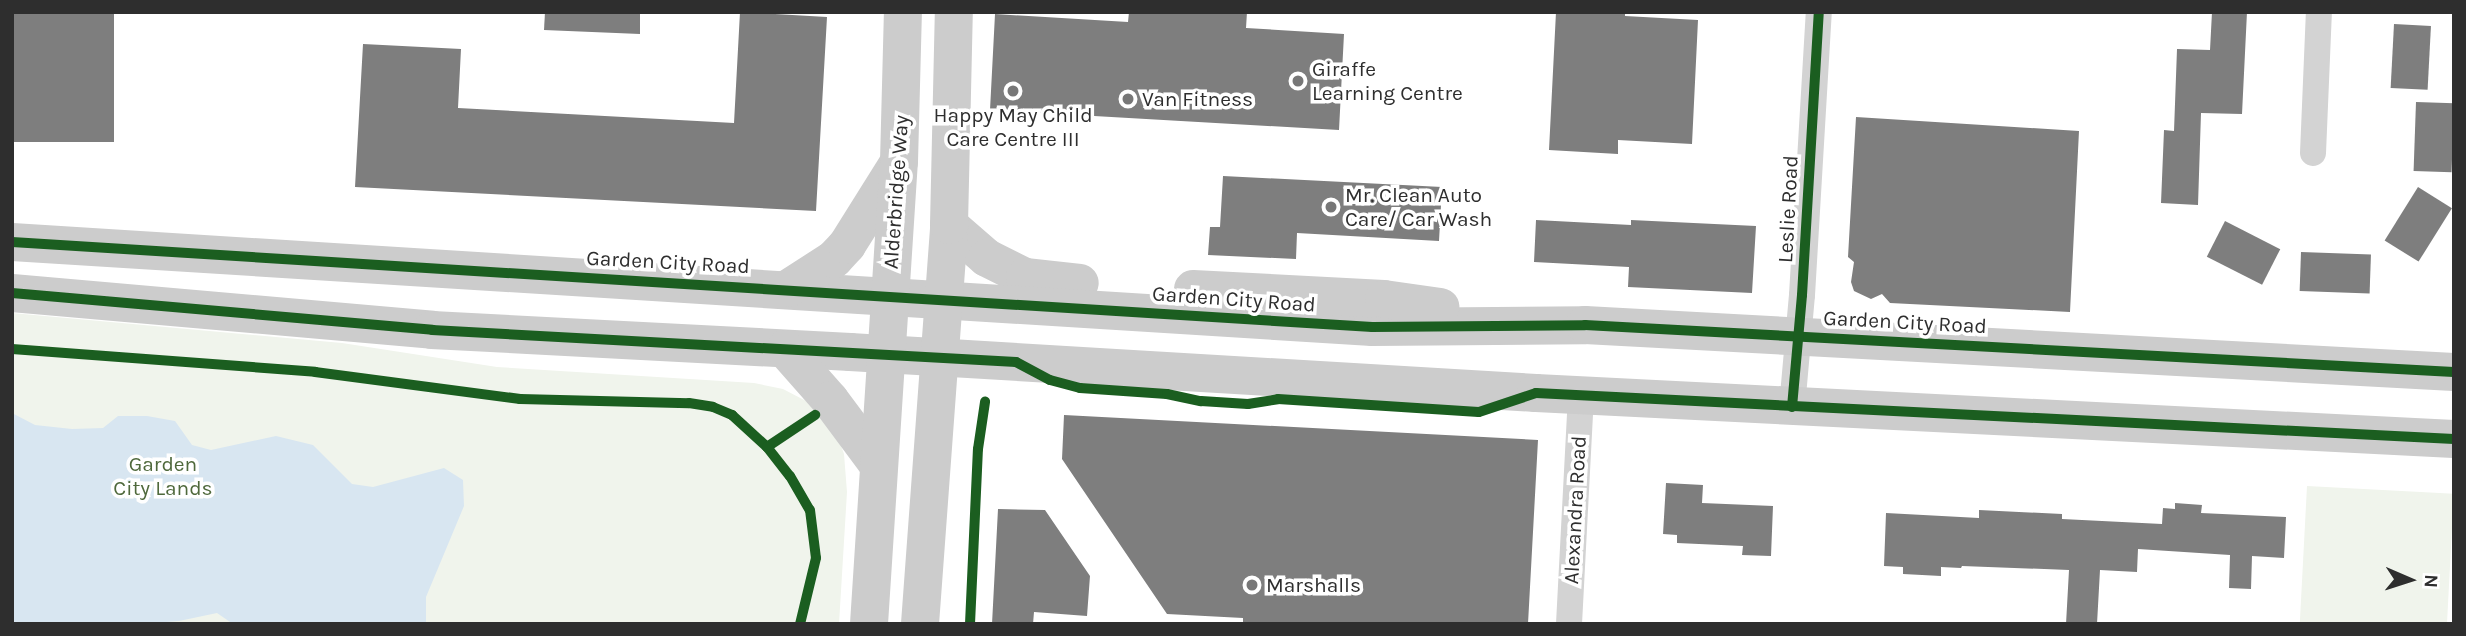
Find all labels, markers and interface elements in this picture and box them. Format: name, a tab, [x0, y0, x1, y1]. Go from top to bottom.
place label: Giraffe Learning Centre	[1312, 56, 1463, 106]
marker: Giraffe Learning Centre	[1290, 73, 1306, 89]
marker: Happy May Child Care Centre III	[1005, 83, 1021, 99]
place label: Van Fitness	[1142, 86, 1253, 112]
marker: Van Fitness	[1120, 91, 1136, 107]
place label: Happy May Child Care Centre III	[933, 102, 1093, 152]
street label: Alderbridge Way	[878, 114, 914, 270]
street label: Leslie Road	[1773, 154, 1803, 264]
place label: Mr. Clean Auto Care/ Car Wash	[1345, 182, 1492, 232]
marker: Mr. Clean Auto Care/ Car Wash	[1323, 199, 1339, 215]
street label: Garden City Road	[586, 245, 750, 279]
street label: Garden City Road	[1151, 281, 1317, 317]
street label: Garden City Road	[1823, 305, 1987, 339]
street label: Alexandra Road	[1559, 435, 1591, 585]
park label: Garden City Lands	[113, 451, 213, 501]
north arrow	[2375, 545, 2445, 615]
place label: Marshalls	[1266, 572, 1361, 598]
text: N	[2420, 574, 2442, 588]
marker: Marshalls	[1244, 577, 1260, 593]

